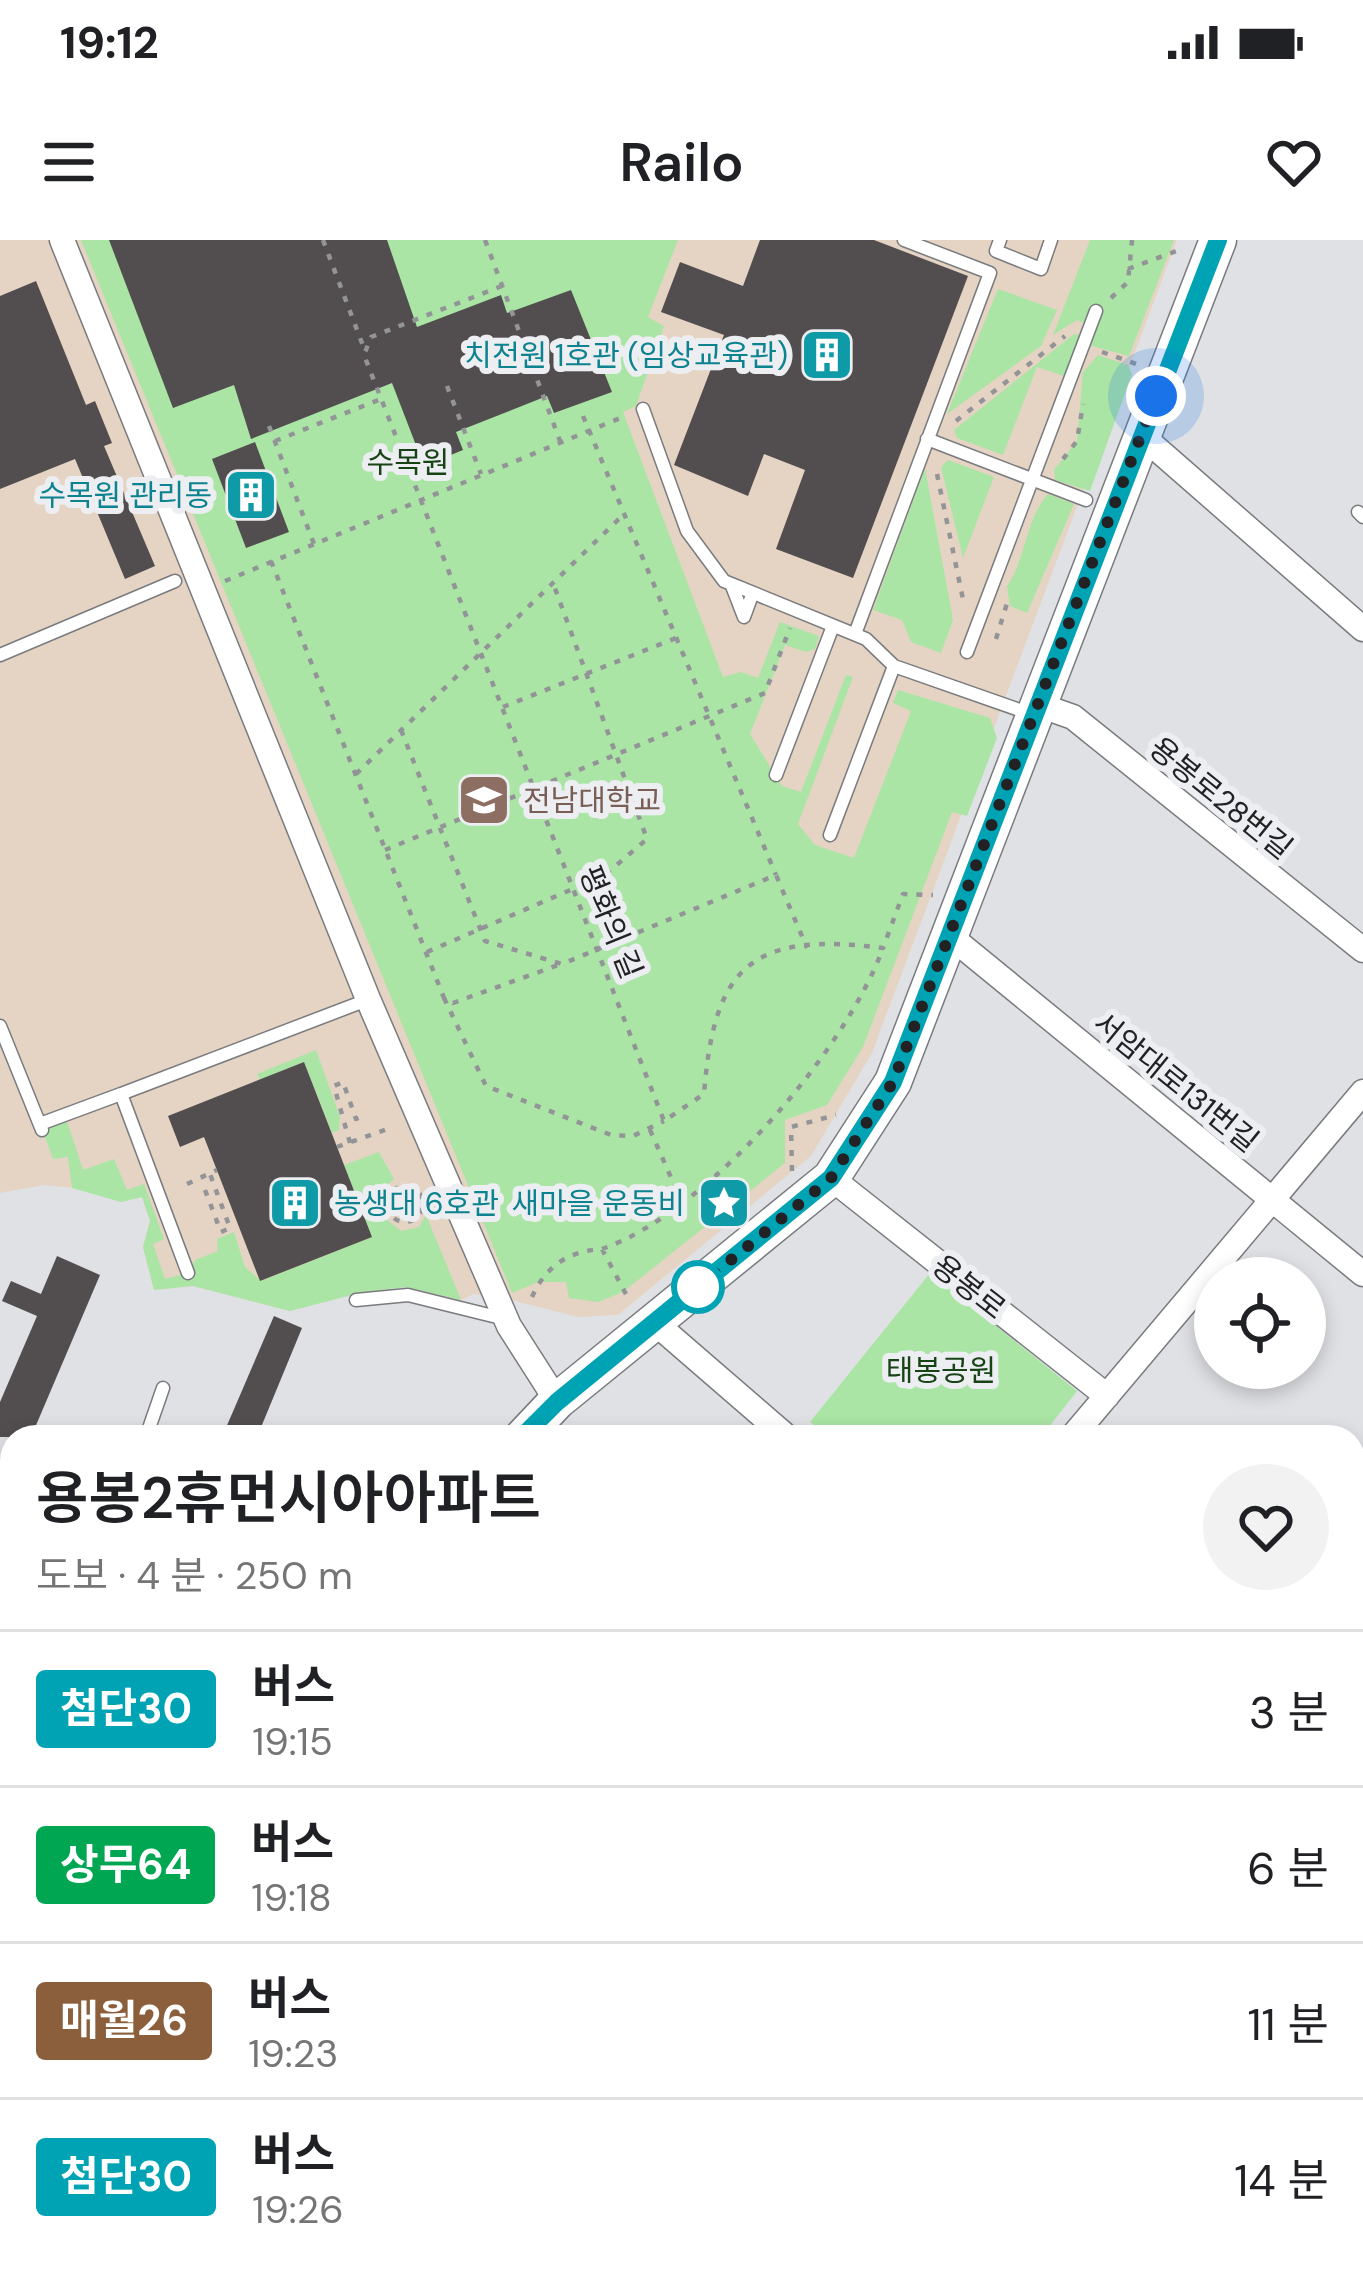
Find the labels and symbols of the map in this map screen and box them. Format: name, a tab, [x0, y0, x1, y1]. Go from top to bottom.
building icon: 치전원 1호관 (임상교육관)	[799, 327, 855, 383]
place label: 치전원 1호관 (임상교육관)	[464, 336, 788, 375]
your location	[1126, 366, 1186, 426]
park label: 수목원	[367, 443, 449, 482]
building icon: 수목원 관리동	[223, 467, 279, 523]
place label: 수목원 관리동	[38, 476, 212, 515]
street label: 용봉로28번길	[1141, 728, 1301, 868]
school or university icon: 전남대학교	[456, 772, 512, 828]
place label: 전남대학교	[523, 781, 661, 820]
street label: 평화의 길	[571, 860, 651, 984]
street label: 서암대로131번길	[1085, 1003, 1267, 1161]
building icon: 농생대 6호관	[267, 1175, 323, 1231]
place icon: 새마을 운동비	[696, 1175, 752, 1231]
place label: 농생대 6호관	[334, 1184, 499, 1223]
place label: 새마을 운동비	[511, 1184, 685, 1223]
street label: 용봉로	[924, 1246, 1014, 1328]
unlabelled marker	[673, 1262, 723, 1312]
park label: 태봉공원	[886, 1351, 996, 1390]

